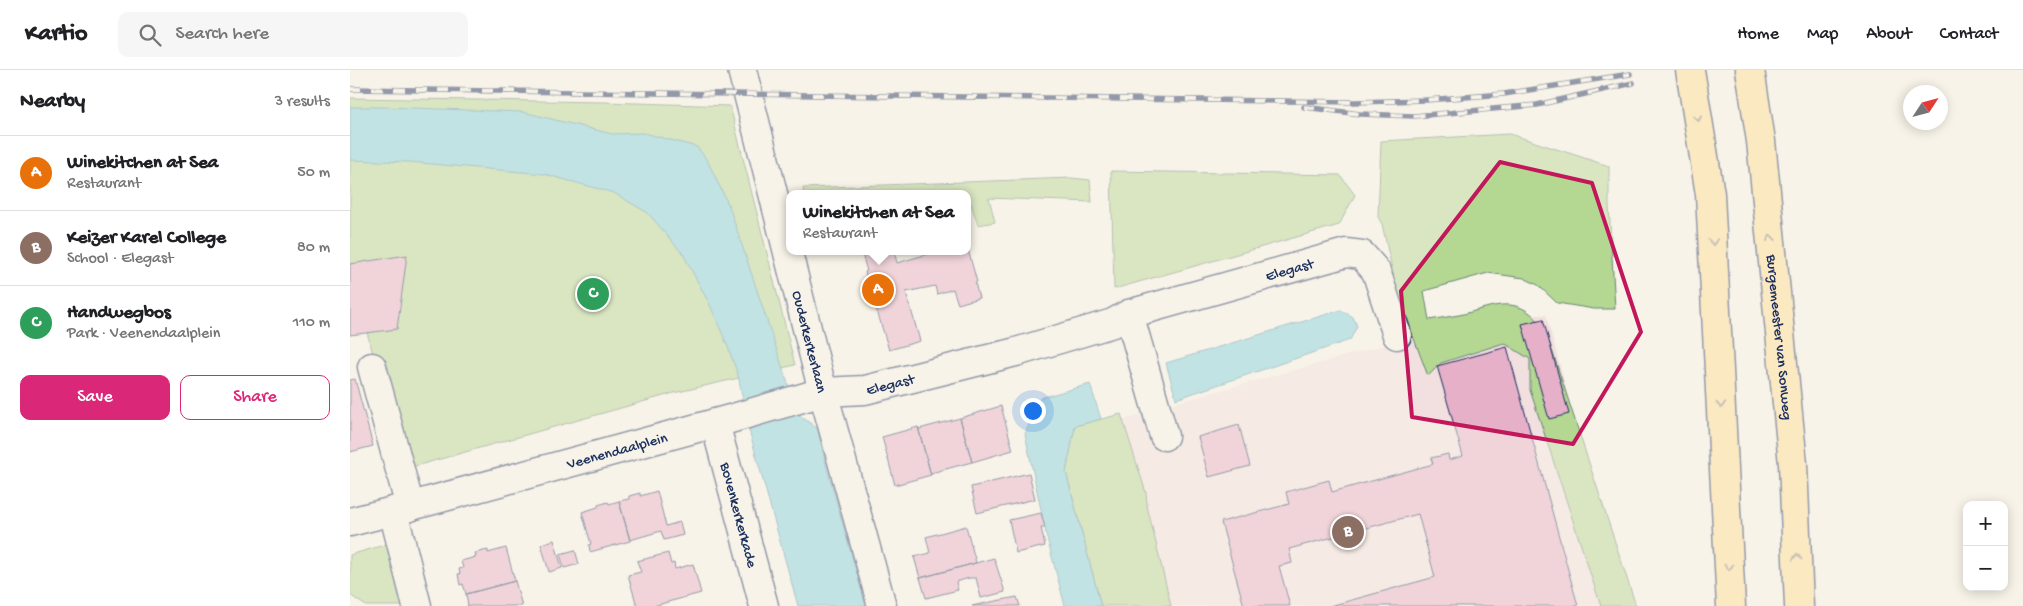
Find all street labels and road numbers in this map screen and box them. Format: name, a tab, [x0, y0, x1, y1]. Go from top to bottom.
street label: Burgemeester van Sonweg	[1761, 253, 1796, 421]
street label: Elegast	[1264, 255, 1318, 286]
street label: Ouderkerkerlaan	[787, 289, 830, 395]
street label: Elegast	[865, 370, 918, 400]
street label: Veenendaalplein	[564, 430, 670, 474]
street label: Bovenkerkerkade	[715, 460, 760, 570]

